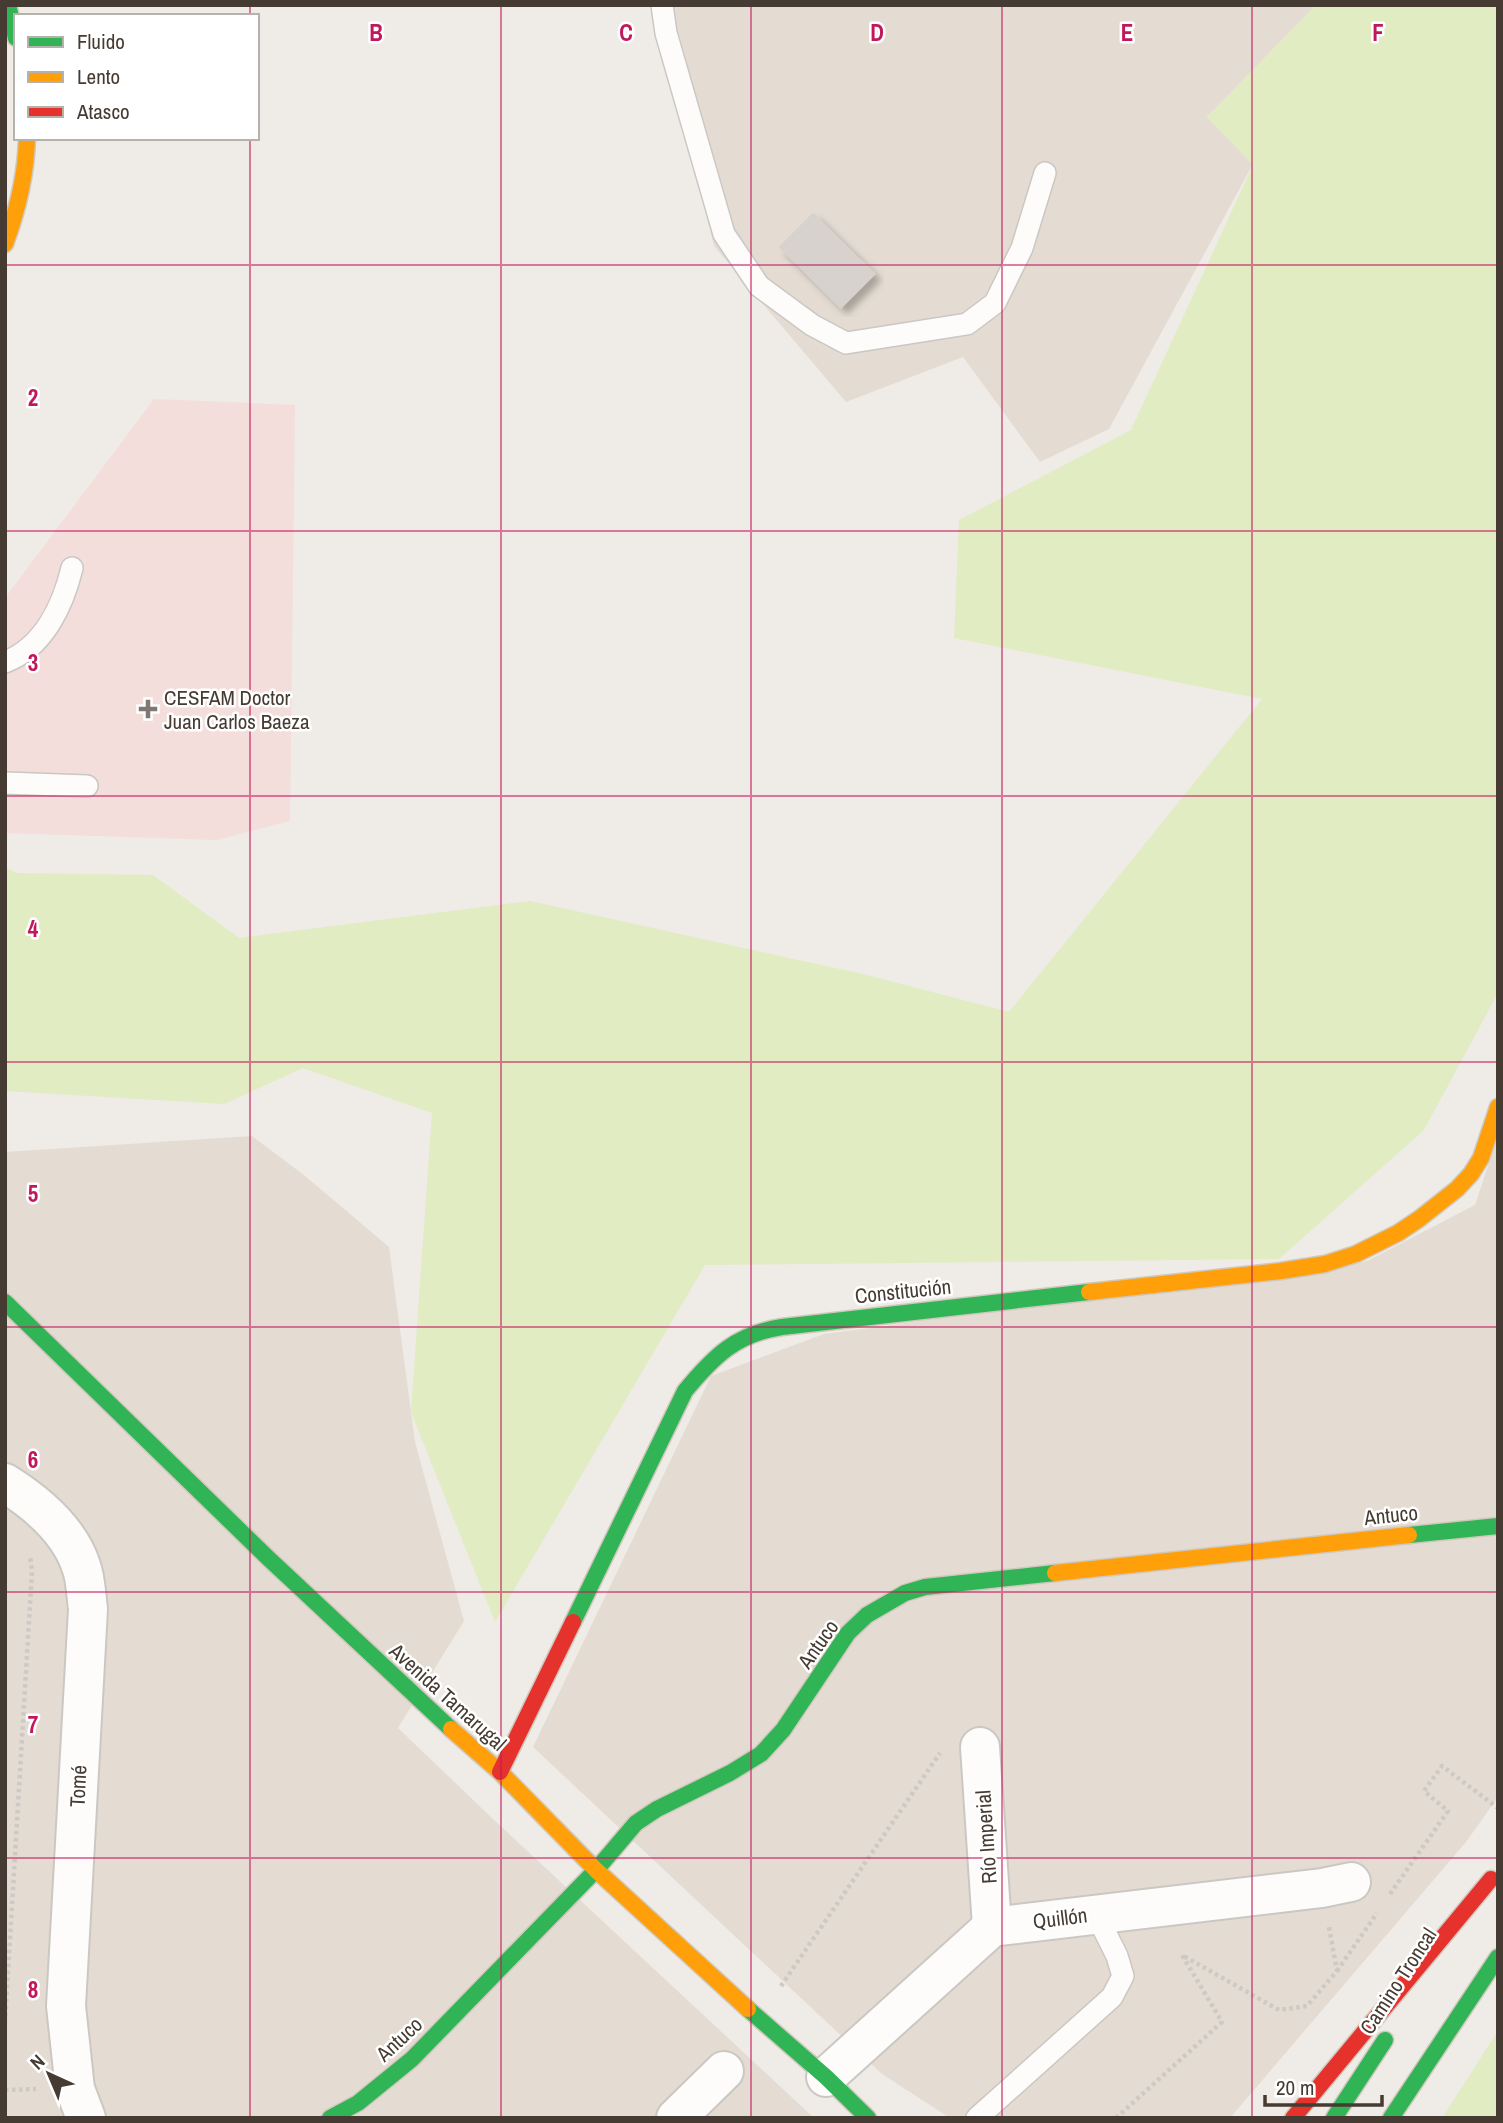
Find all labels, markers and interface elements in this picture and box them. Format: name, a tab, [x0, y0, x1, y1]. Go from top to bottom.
legend	[14, 14, 259, 140]
text: B	[369, 17, 383, 48]
text: C	[619, 17, 633, 48]
text: D	[870, 17, 884, 48]
text: E	[1121, 17, 1133, 48]
text: F	[1372, 17, 1384, 48]
text: Fluido	[77, 27, 125, 56]
text: Lento	[77, 62, 120, 91]
text: Atasco	[76, 97, 130, 126]
text: 2	[28, 382, 38, 413]
text: 3	[28, 647, 38, 678]
place label: CESFAM Doctor Juan Carlos Baeza	[164, 683, 310, 736]
marker: CESFAM Doctor Juan Carlos Baeza	[138, 699, 158, 719]
text: 4	[28, 913, 39, 944]
text: 5	[28, 1178, 38, 1209]
street label: Constitución	[853, 1272, 953, 1310]
text: 6	[28, 1444, 38, 1475]
street label: Antuco	[1362, 1498, 1419, 1532]
street label: Antuco	[790, 1614, 845, 1675]
street label: Avenida Tamarugal	[383, 1636, 513, 1757]
text: 7	[28, 1709, 38, 1740]
street label: Tomé	[62, 1764, 94, 1808]
street label: Río Imperial	[968, 1789, 1004, 1885]
street label: Quillón	[1031, 1900, 1089, 1936]
street label: Camino Troncal	[1353, 1922, 1443, 2040]
text: 8	[28, 1974, 38, 2005]
street label: Antuco	[369, 2010, 428, 2069]
north arrow	[14, 2039, 84, 2109]
text: N	[24, 2049, 50, 2075]
scale bar	[1265, 2064, 1382, 2108]
text: 20 m	[1276, 2073, 1314, 2102]

